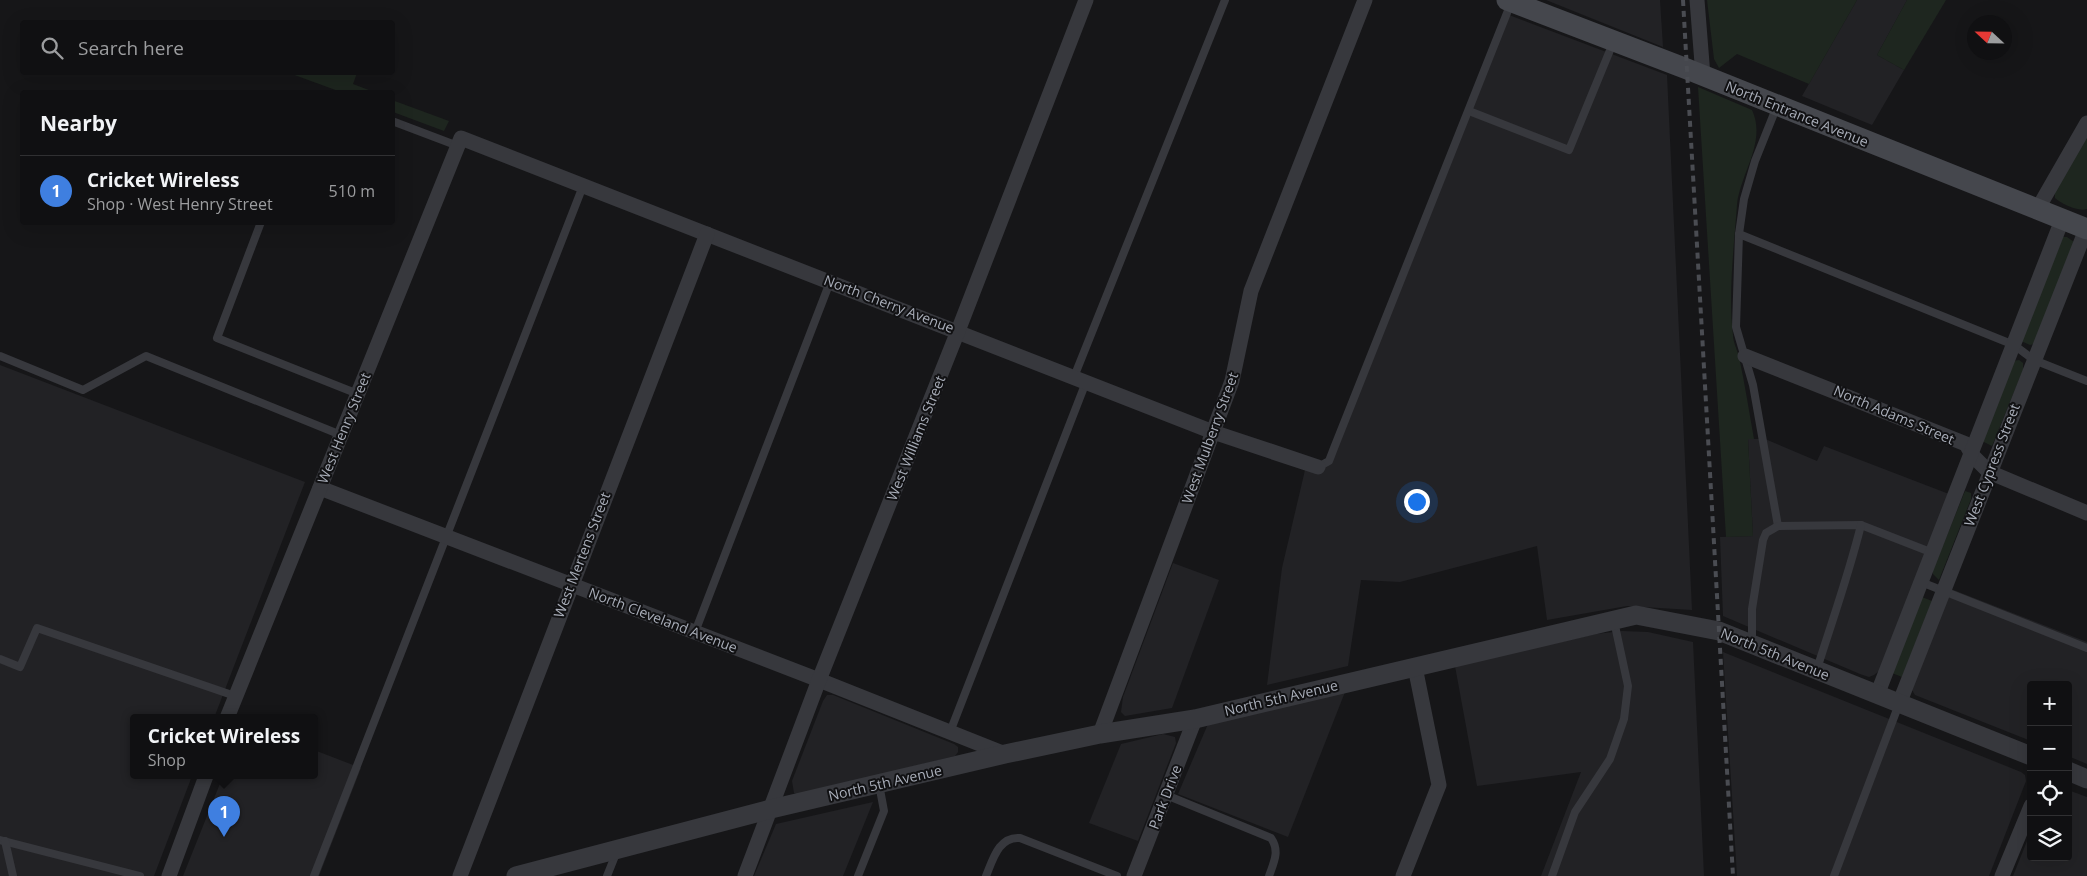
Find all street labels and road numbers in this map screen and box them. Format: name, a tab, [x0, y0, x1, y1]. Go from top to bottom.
street label: North Entrance Avenue	[1723, 76, 1871, 151]
street label: North Cherry Avenue	[821, 270, 957, 337]
street label: West Henry Street	[313, 369, 375, 486]
street label: West Mulberry Street	[1177, 370, 1242, 506]
street label: West Williams Street	[882, 372, 949, 503]
street label: North Adams Street	[1831, 381, 1958, 449]
street label: West Cypress Street	[1959, 401, 2024, 529]
street label: West Mertens Street	[549, 489, 614, 620]
street label: North Cleveland Avenue	[586, 582, 740, 657]
street label: North 5th Avenue	[1718, 623, 1833, 684]
street label: North 5th Avenue	[1222, 675, 1340, 720]
street label: North 5th Avenue	[826, 760, 944, 805]
street label: Park Drive	[1144, 762, 1185, 832]

